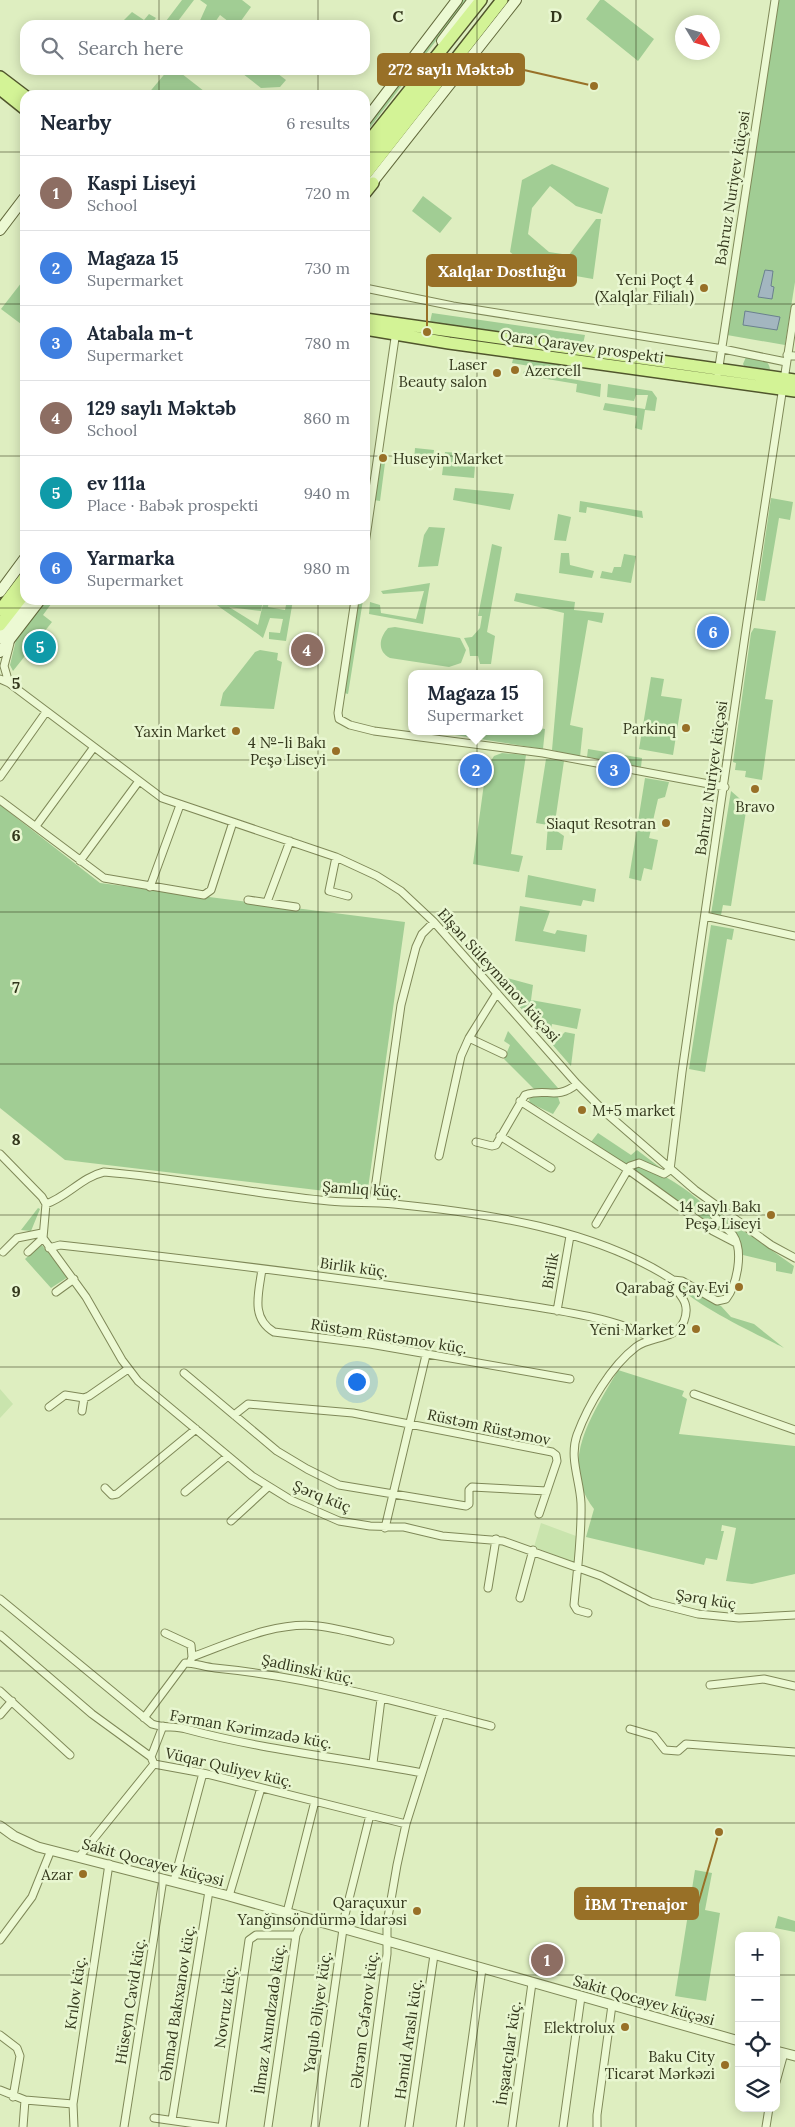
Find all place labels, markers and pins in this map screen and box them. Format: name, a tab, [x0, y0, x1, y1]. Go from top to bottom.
callout: 272 saylı Məktəb	[378, 54, 524, 85]
callout: Xalqlar Dostluğu	[427, 255, 576, 286]
place label: Yeni Poçt 4 (Xalqlar Filialı)	[595, 270, 694, 307]
marker: Yeni Poçt 4 (Xalqlar Filialı)	[698, 282, 710, 294]
place label: Laser Beauty salon	[399, 355, 488, 391]
place label: Azercell	[524, 361, 581, 380]
marker: Azercell	[509, 364, 521, 376]
marker: Laser Beauty salon	[491, 367, 503, 379]
place label: Huseyin Market	[393, 449, 503, 468]
marker: Huseyin Market	[377, 452, 389, 464]
pin: 6	[697, 613, 729, 651]
pin: 5	[24, 628, 56, 666]
pin: 4	[291, 631, 323, 669]
place label: Parkinq	[623, 719, 676, 738]
place label: Yaxin Market	[134, 722, 226, 741]
marker: Parkinq	[680, 722, 692, 734]
marker: Yaxin Market	[230, 725, 242, 737]
place label: 4 №-li Bakı Peşə Liseyi	[248, 733, 326, 769]
marker: 4 №-li Bakı Peşə Liseyi	[330, 745, 342, 757]
pin: 2	[460, 751, 492, 789]
pin: 3	[598, 751, 630, 789]
marker: Bravo	[749, 783, 761, 795]
place label: Bravo	[735, 797, 775, 816]
place label: Siaqut Resotran	[546, 814, 656, 833]
marker: Siaqut Resotran	[660, 817, 672, 829]
place label: М+5 market	[592, 1101, 675, 1120]
marker: М+5 market	[576, 1104, 588, 1116]
place label: 14 saylı Bakı Peşə Liseyi	[680, 1197, 761, 1233]
marker: 14 saylı Bakı Peşə Liseyi	[765, 1209, 777, 1221]
place label: Qarabağ Çay Evi	[616, 1278, 729, 1297]
marker: Qarabağ Çay Evi	[733, 1281, 745, 1293]
place label: Yeni Market 2	[589, 1320, 686, 1339]
marker: Yeni Market 2	[690, 1323, 702, 1335]
place label: Azar	[40, 1865, 73, 1884]
marker: Azar	[77, 1868, 89, 1880]
callout: İBM Trenajor	[575, 1888, 698, 1919]
place label: Qaraçuxur Yanğınsöndürmə İdarəsi	[236, 1893, 407, 1929]
marker: Qaraçuxur Yanğınsöndürmə İdarəsi	[411, 1905, 423, 1917]
pin: 1	[531, 1941, 563, 1979]
place label: Elektrolux	[543, 2018, 615, 2037]
marker: Elektrolux	[619, 2021, 631, 2033]
place label: Baku City Ticarət Mərkəzi	[605, 2047, 715, 2083]
marker: Baku City Ticarət Mərkəzi	[719, 2059, 731, 2071]

